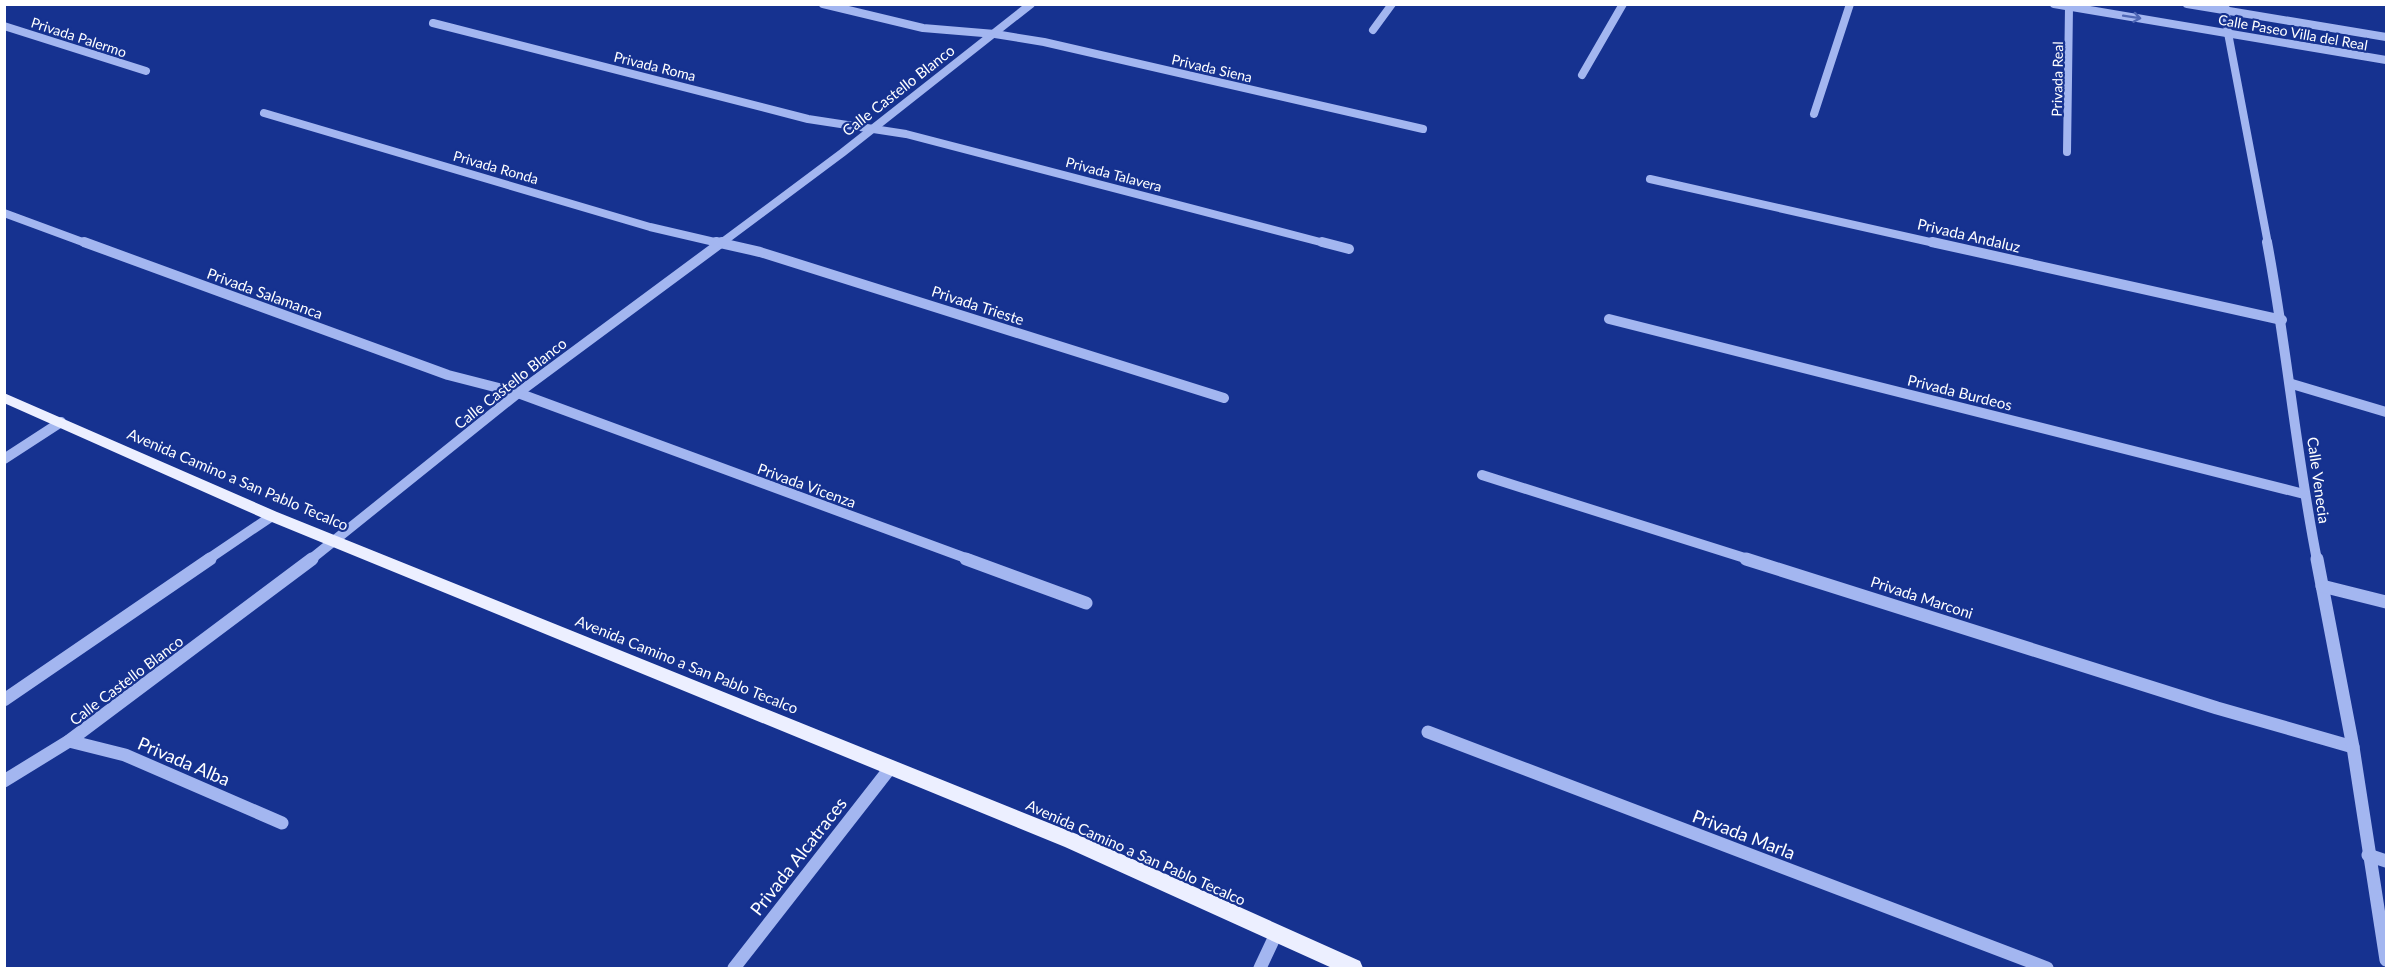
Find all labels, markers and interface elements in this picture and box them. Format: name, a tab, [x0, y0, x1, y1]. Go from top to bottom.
street label: Calle Paseo Villa del Real	[2217, 10, 2369, 54]
one-way arrow	[2122, 12, 2142, 23]
street label: Privada Palermo	[29, 14, 129, 60]
street label: Calle Castello Blanco	[838, 41, 958, 139]
street label: Privada Real	[2048, 41, 2066, 117]
street label: Privada Roma	[612, 48, 698, 84]
street label: Privada Siena	[1170, 50, 1254, 86]
street label: Privada Ronda	[451, 147, 541, 187]
street label: Privada Talavera	[1064, 153, 1164, 195]
street label: Privada Andaluz	[1916, 214, 2022, 256]
street label: Privada Salamanca	[205, 264, 325, 322]
street label: Privada Trieste	[929, 282, 1027, 328]
street label: Calle Castello Blanco	[450, 334, 570, 432]
street label: Privada Burdeos	[1906, 370, 2014, 414]
street label: Avenida Camino a San Pablo Tecalco	[125, 424, 351, 534]
street label: Calle Venecia	[2304, 436, 2334, 524]
street label: Privada Vicenza	[755, 459, 859, 511]
street label: Privada Marconi	[1869, 572, 1975, 622]
street label: Avenida Camino a San Pablo Tecalco	[573, 611, 801, 717]
street label: Calle Castello Blanco	[66, 631, 186, 729]
street label: Privada Alba	[135, 732, 233, 790]
street label: Privada Alcatraces	[745, 792, 851, 919]
street label: Avenida Camino a San Pablo Tecalco	[1023, 795, 1249, 909]
street label: Privada Marla	[1689, 804, 1799, 864]

